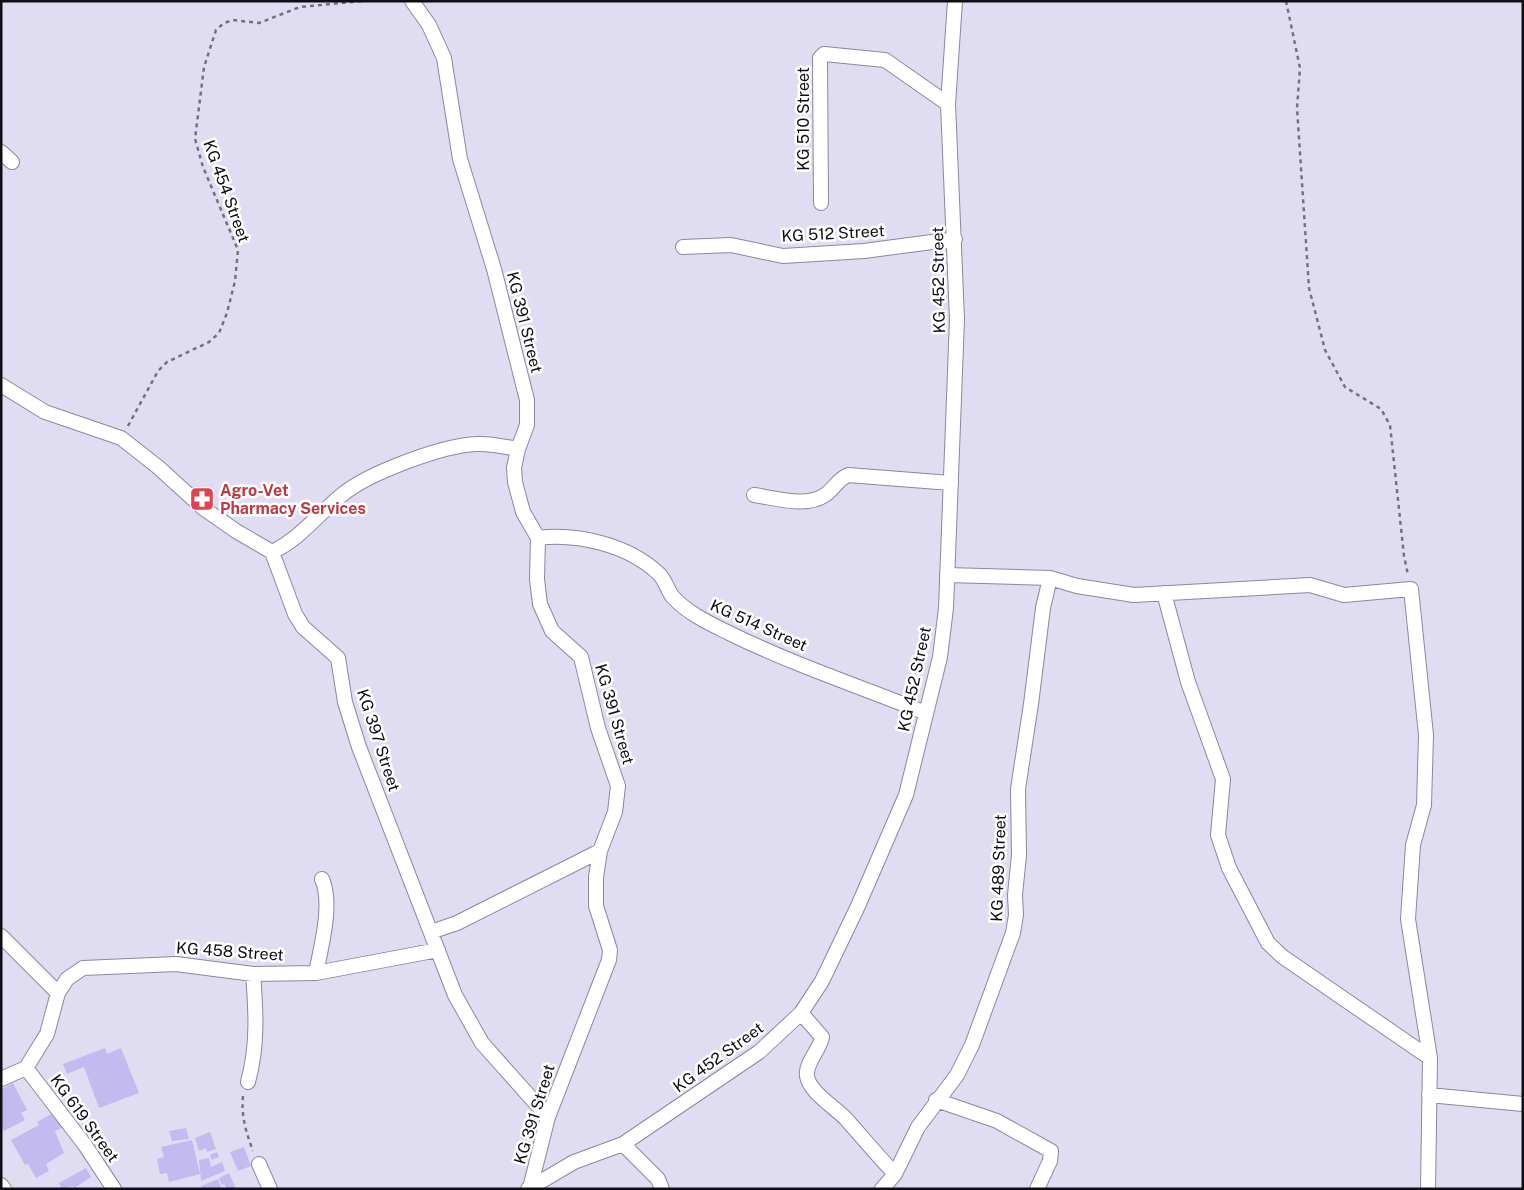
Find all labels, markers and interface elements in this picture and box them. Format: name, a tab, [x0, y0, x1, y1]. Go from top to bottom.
street label: KG 510 Street	[794, 67, 813, 171]
street label: KG 454 Street	[199, 137, 254, 245]
street label: KG 512 Street	[781, 221, 885, 246]
street label: KG 452 Street	[928, 226, 949, 334]
street label: KG 391 Street	[503, 270, 546, 375]
place label: Agro-Vet Pharmacy Services	[220, 481, 366, 518]
pharmacy icon: Agro-Vet Pharmacy Services	[189, 486, 215, 512]
street label: KG 514 Street	[707, 596, 810, 655]
street label: KG 452 Street	[894, 625, 935, 733]
street label: KG 391 Street	[591, 662, 638, 767]
street label: KG 397 Street	[353, 687, 404, 794]
street label: KG 489 Street	[987, 814, 1010, 922]
street label: KG 458 Street	[176, 938, 284, 965]
street label: KG 452 Street	[669, 1018, 767, 1096]
street label: KG 391 Street	[510, 1062, 559, 1166]
street label: KG 619 Street	[46, 1071, 123, 1166]

